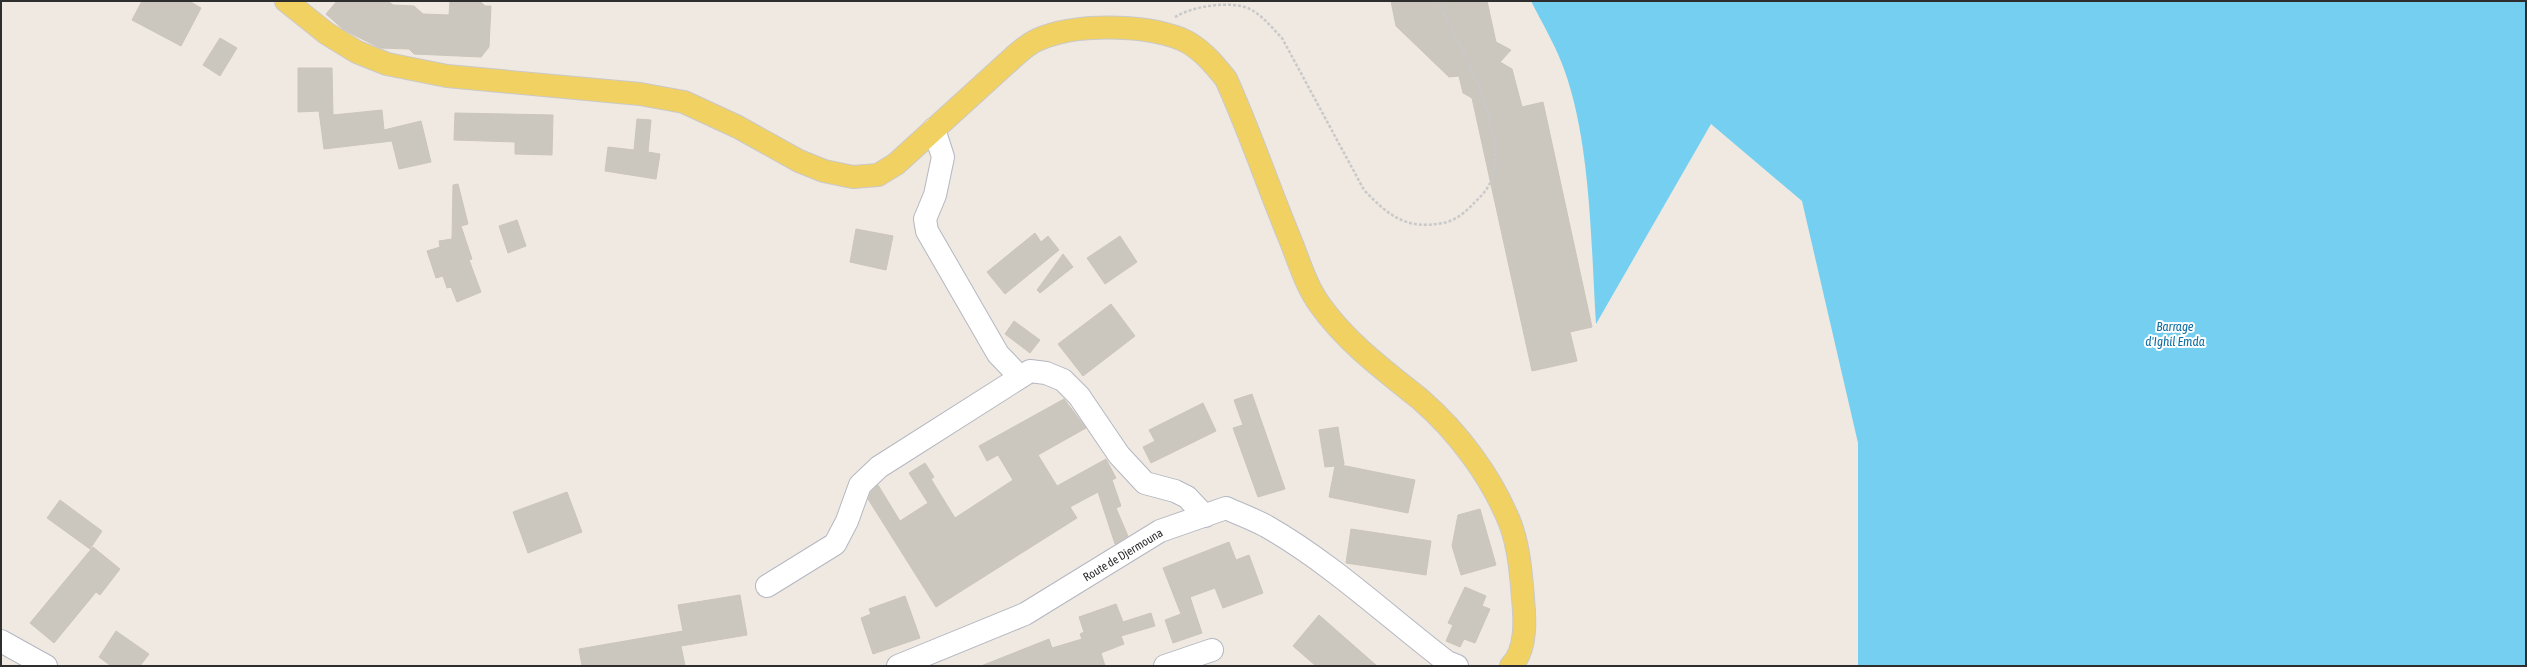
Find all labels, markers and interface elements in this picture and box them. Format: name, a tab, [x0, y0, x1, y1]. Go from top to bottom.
water label: Barrage d'Ighil Emda	[2145, 319, 2205, 349]
street label: Route de Djermouna	[1081, 526, 1165, 584]

